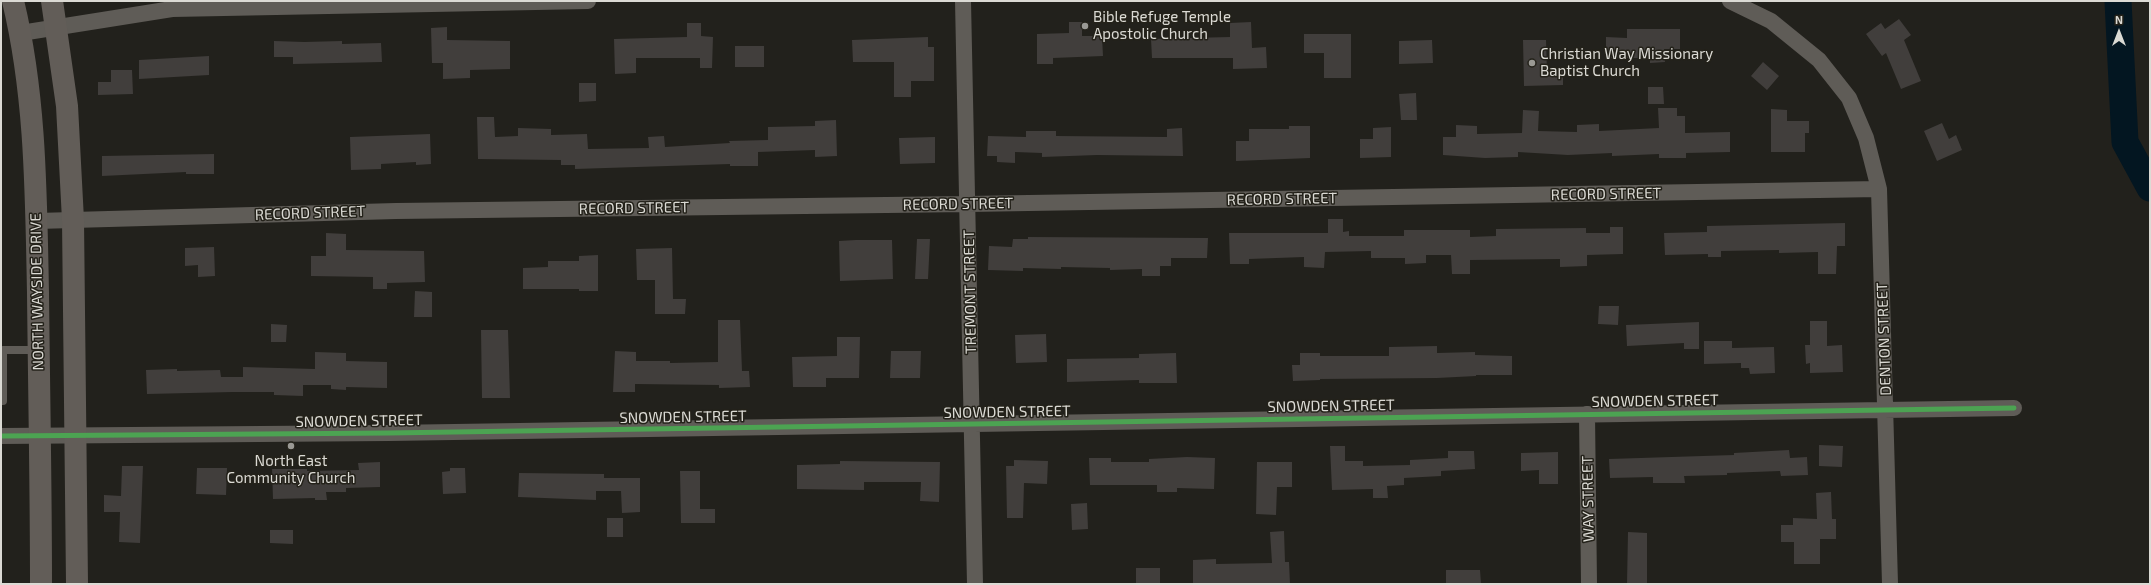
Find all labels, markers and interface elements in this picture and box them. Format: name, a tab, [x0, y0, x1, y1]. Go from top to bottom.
place label: Bible Refuge Temple Apostolic Church	[1093, 8, 1231, 43]
north arrow	[2099, 12, 2139, 52]
text: N	[2115, 13, 2123, 26]
marker: Bible Refuge Temple Apostolic Church	[1080, 21, 1090, 31]
place label: Christian Way Missionary Baptist Church	[1540, 45, 1713, 80]
marker: Christian Way Missionary Baptist Church	[1527, 58, 1537, 68]
street label: RECORD STREET	[1551, 184, 1661, 204]
street label: RECORD STREET	[1227, 189, 1337, 209]
street label: RECORD STREET	[903, 194, 1013, 214]
street label: RECORD STREET	[579, 198, 689, 218]
street label: RECORD STREET	[254, 202, 366, 224]
street label: NORTH WAYSIDE DRIVE	[27, 213, 47, 371]
street label: TREMONT STREET	[960, 230, 980, 354]
street label: DENTON STREET	[1873, 282, 1895, 396]
street label: SNOWDEN STREET	[1591, 391, 1719, 411]
street label: SNOWDEN STREET	[1267, 396, 1395, 416]
street label: SNOWDEN STREET	[943, 402, 1071, 422]
street label: SNOWDEN STREET	[619, 407, 747, 427]
street label: SNOWDEN STREET	[295, 411, 423, 431]
marker: North East Community Church	[286, 441, 296, 451]
place label: North East Community Church	[226, 452, 356, 487]
street label: WAY STREET	[1578, 456, 1598, 542]

